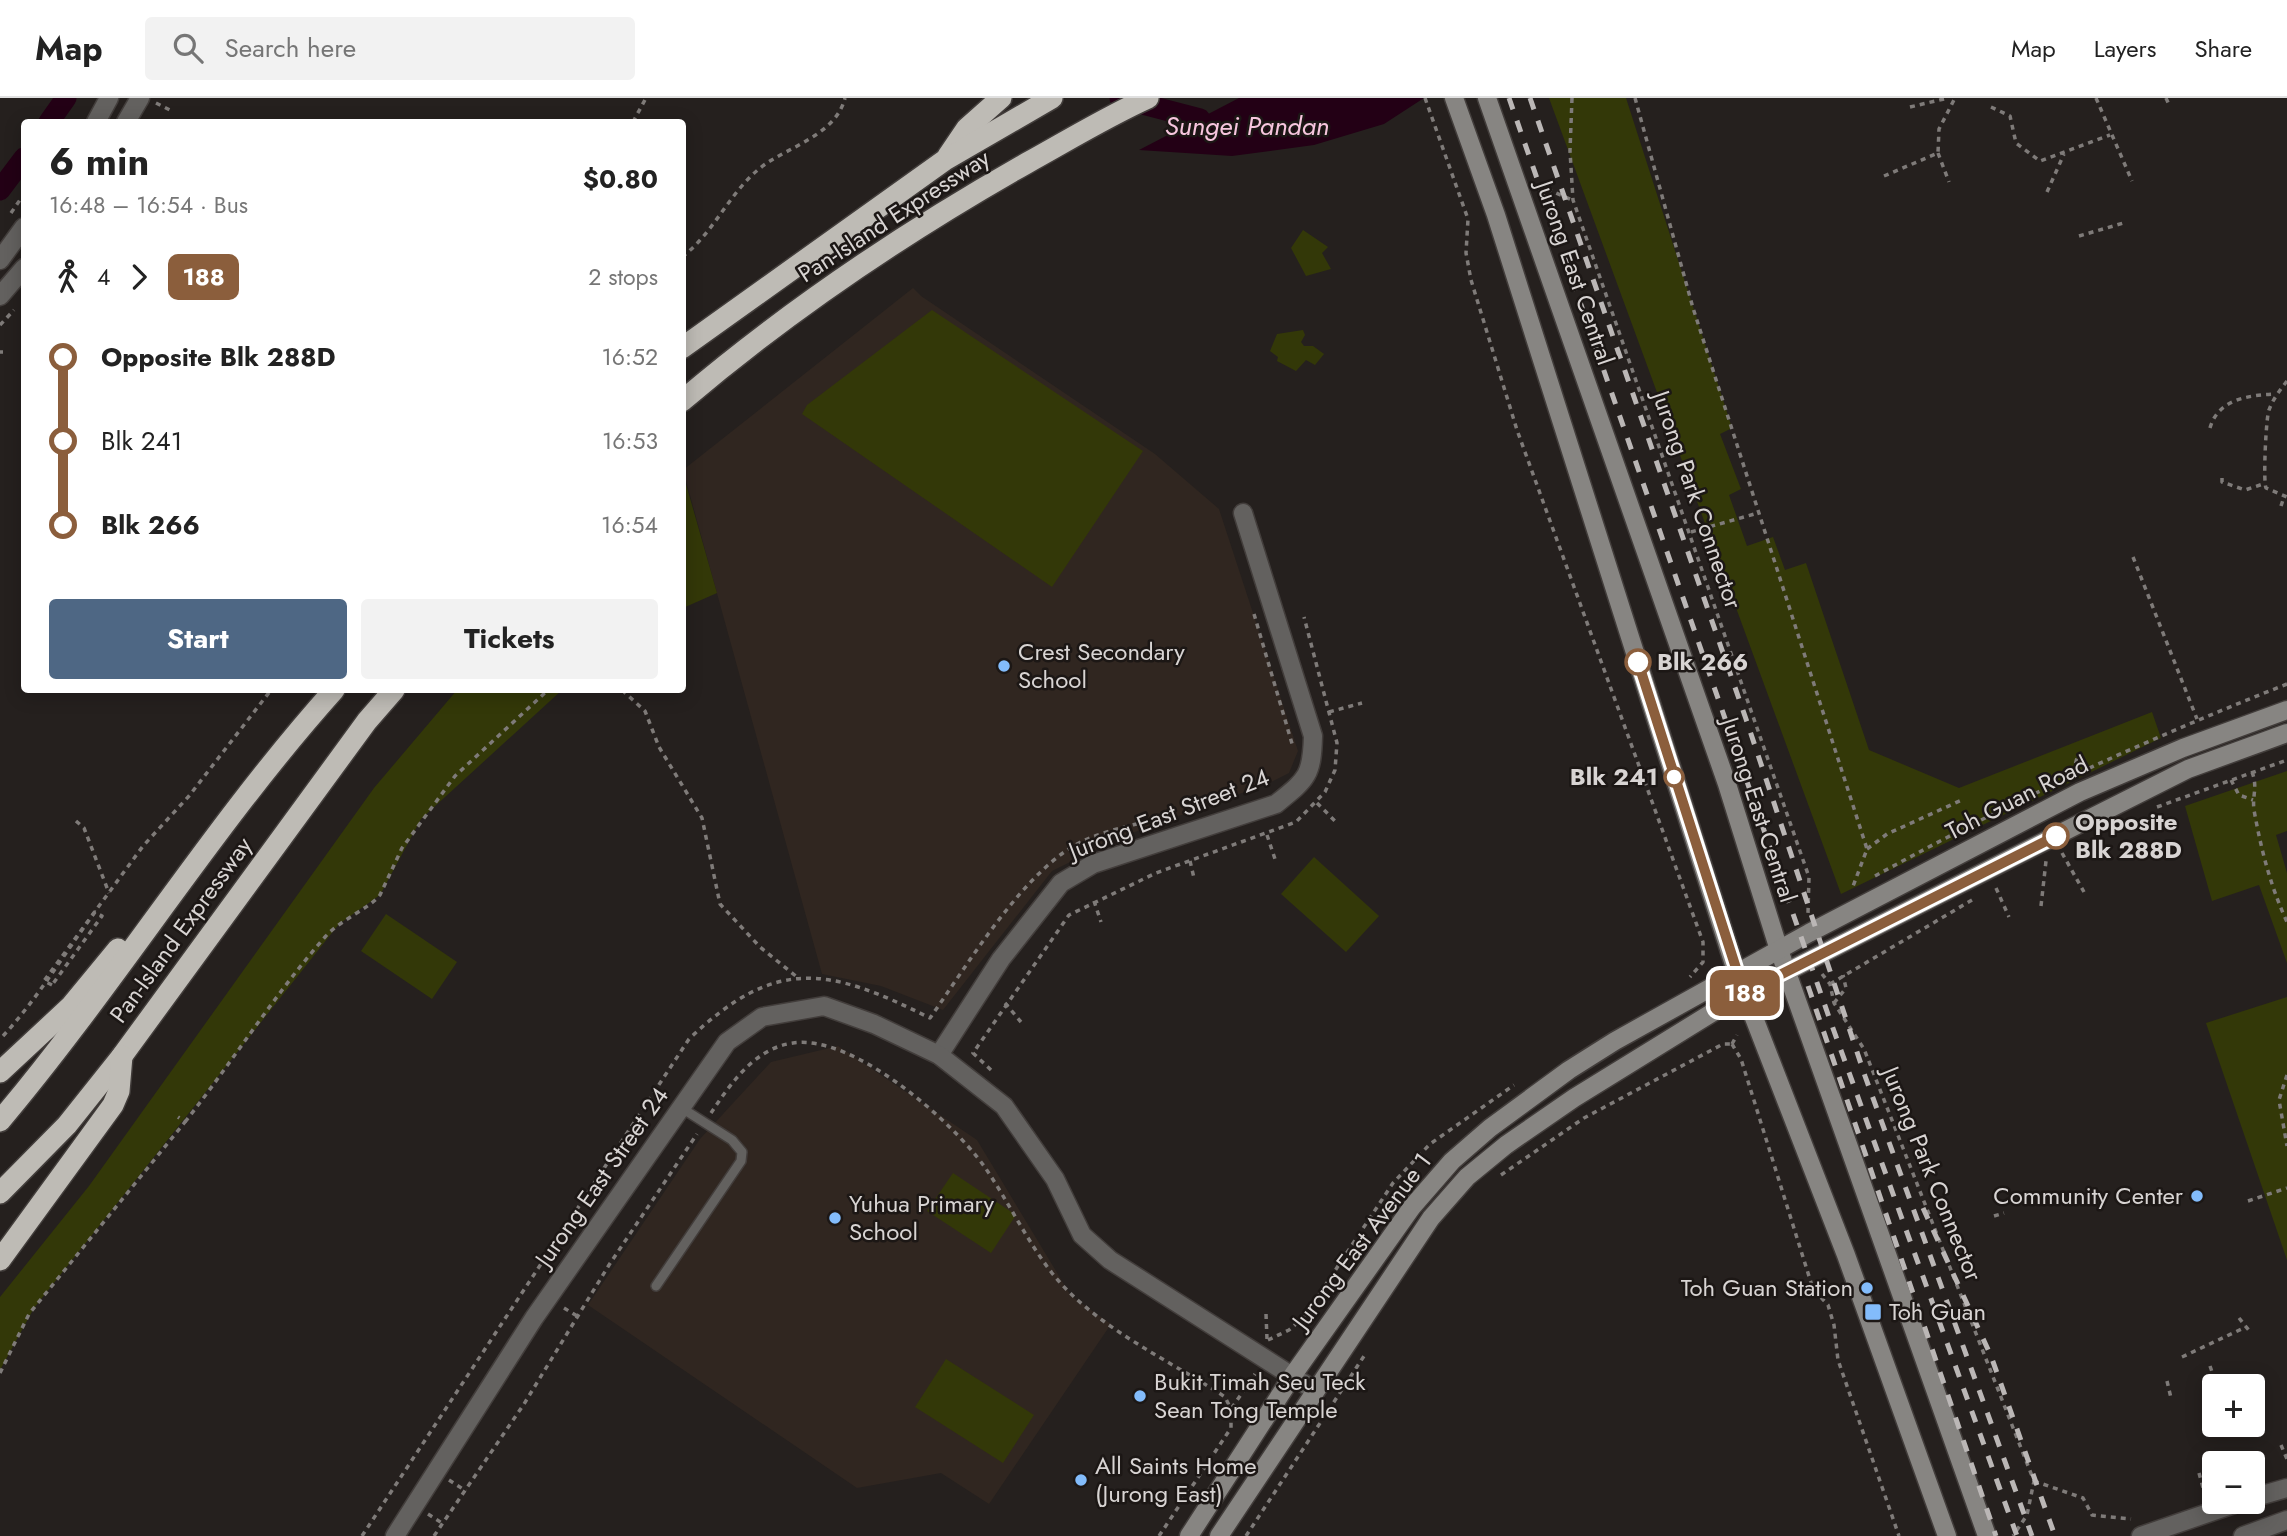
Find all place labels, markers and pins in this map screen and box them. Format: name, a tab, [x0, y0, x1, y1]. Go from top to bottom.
place label: Crest Secondary School	[1018, 634, 1185, 697]
place label: Blk 266	[1657, 644, 1748, 679]
marker: Blk 266	[1625, 649, 1651, 675]
marker: Crest Secondary School	[996, 658, 1012, 674]
place label: Blk 241	[1570, 759, 1658, 794]
marker: Blk 241	[1664, 767, 1684, 787]
place label: Opposite Blk 288D	[2075, 804, 2182, 867]
marker: Opposite Blk 288D	[2043, 823, 2069, 849]
place label: Community Center	[1993, 1178, 2184, 1213]
place label: Yuhua Primary School	[849, 1186, 994, 1249]
marker: Community Center	[2189, 1188, 2205, 1204]
marker: Yuhua Primary School	[827, 1210, 843, 1226]
place label: Toh Guan Station	[1681, 1270, 1853, 1305]
marker: Toh Guan Station	[1859, 1280, 1875, 1296]
place label: Toh Guan	[1889, 1294, 1986, 1329]
marker: Toh Guan	[1863, 1302, 1883, 1322]
place label: Bukit Timah Seu Teck Sean Tong Temple	[1154, 1364, 1366, 1427]
marker: Bukit Timah Seu Teck Sean Tong Temple	[1132, 1388, 1148, 1404]
place label: All Saints Home (Jurong East)	[1095, 1448, 1257, 1511]
marker: All Saints Home (Jurong East)	[1073, 1472, 1089, 1488]

